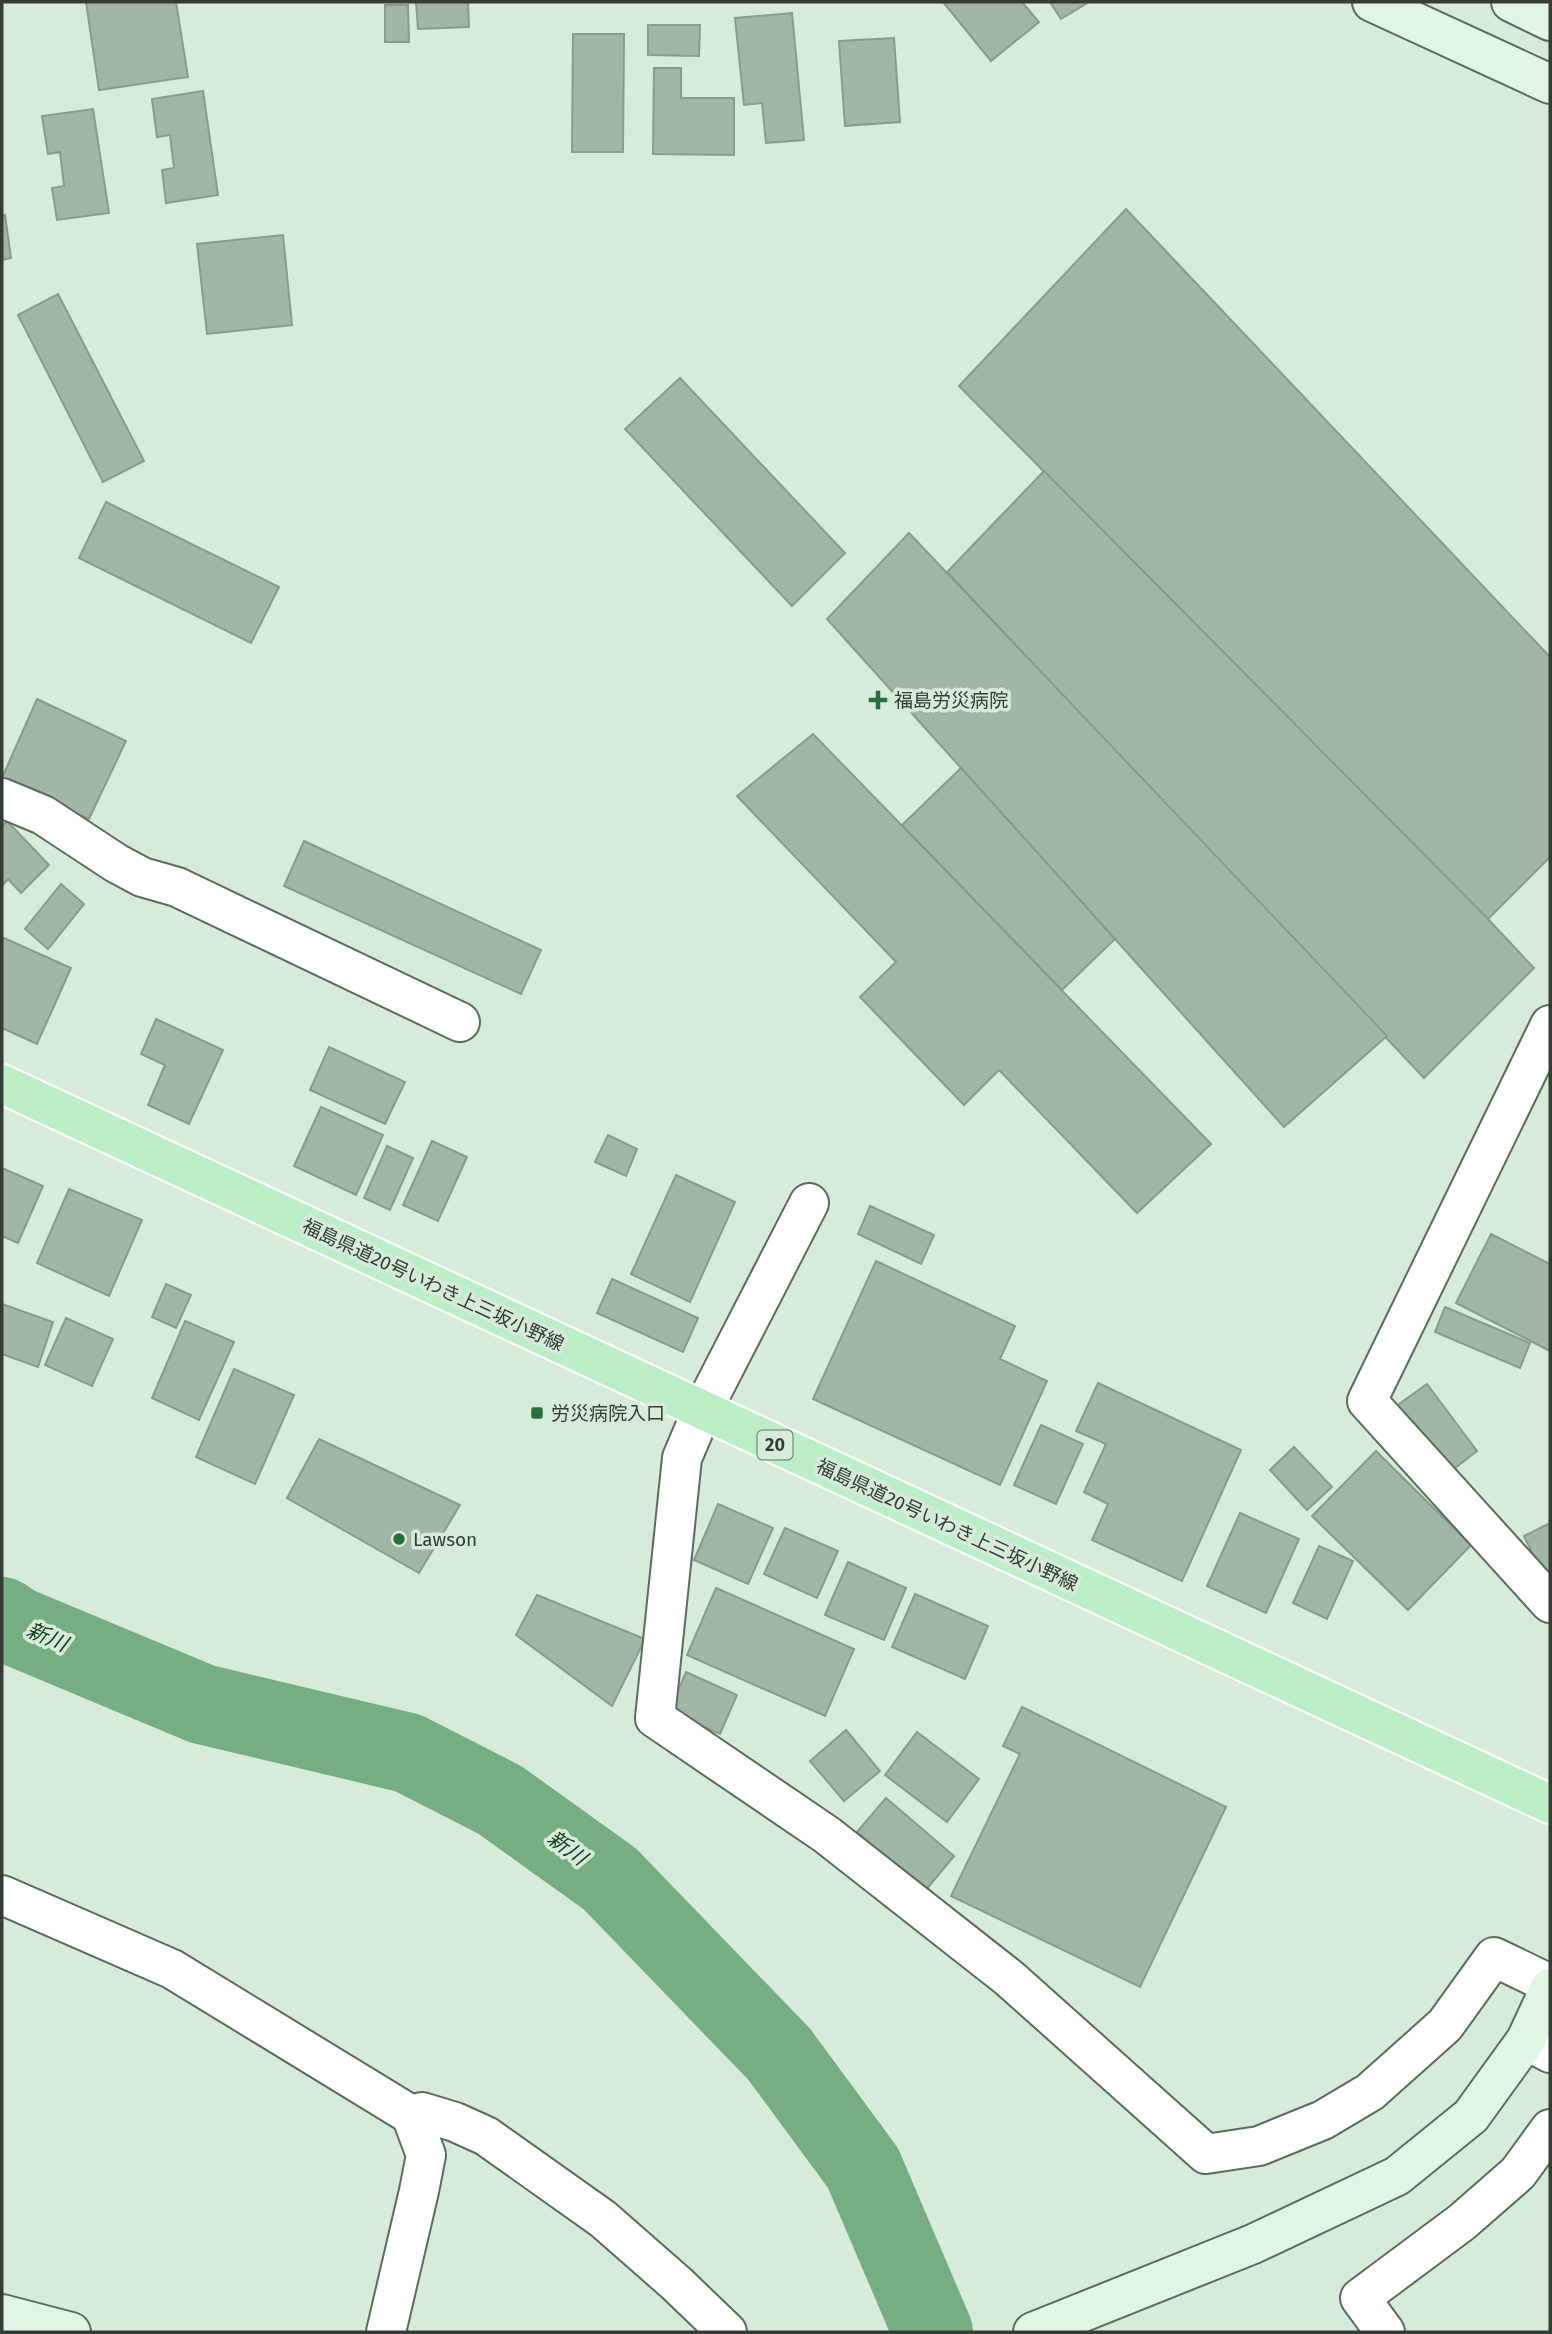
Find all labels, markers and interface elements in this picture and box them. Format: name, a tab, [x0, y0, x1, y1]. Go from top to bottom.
place label: 福島労災病院	[894, 689, 1008, 712]
marker: 福島労災病院	[868, 690, 888, 710]
street label: 福島県道20号いわき上三坂小野線	[299, 1214, 567, 1356]
place label: 労災病院入口	[551, 1402, 665, 1425]
marker: 労災病院入口	[529, 1405, 545, 1421]
road number: 20	[758, 1430, 792, 1460]
street label: 福島県道20号いわき上三坂小野線	[813, 1454, 1081, 1596]
place label: Lawson	[413, 1528, 477, 1551]
marker: Lawson	[391, 1531, 407, 1547]
water label: 新川	[23, 1617, 73, 1658]
water label: 新川	[542, 1825, 593, 1872]

